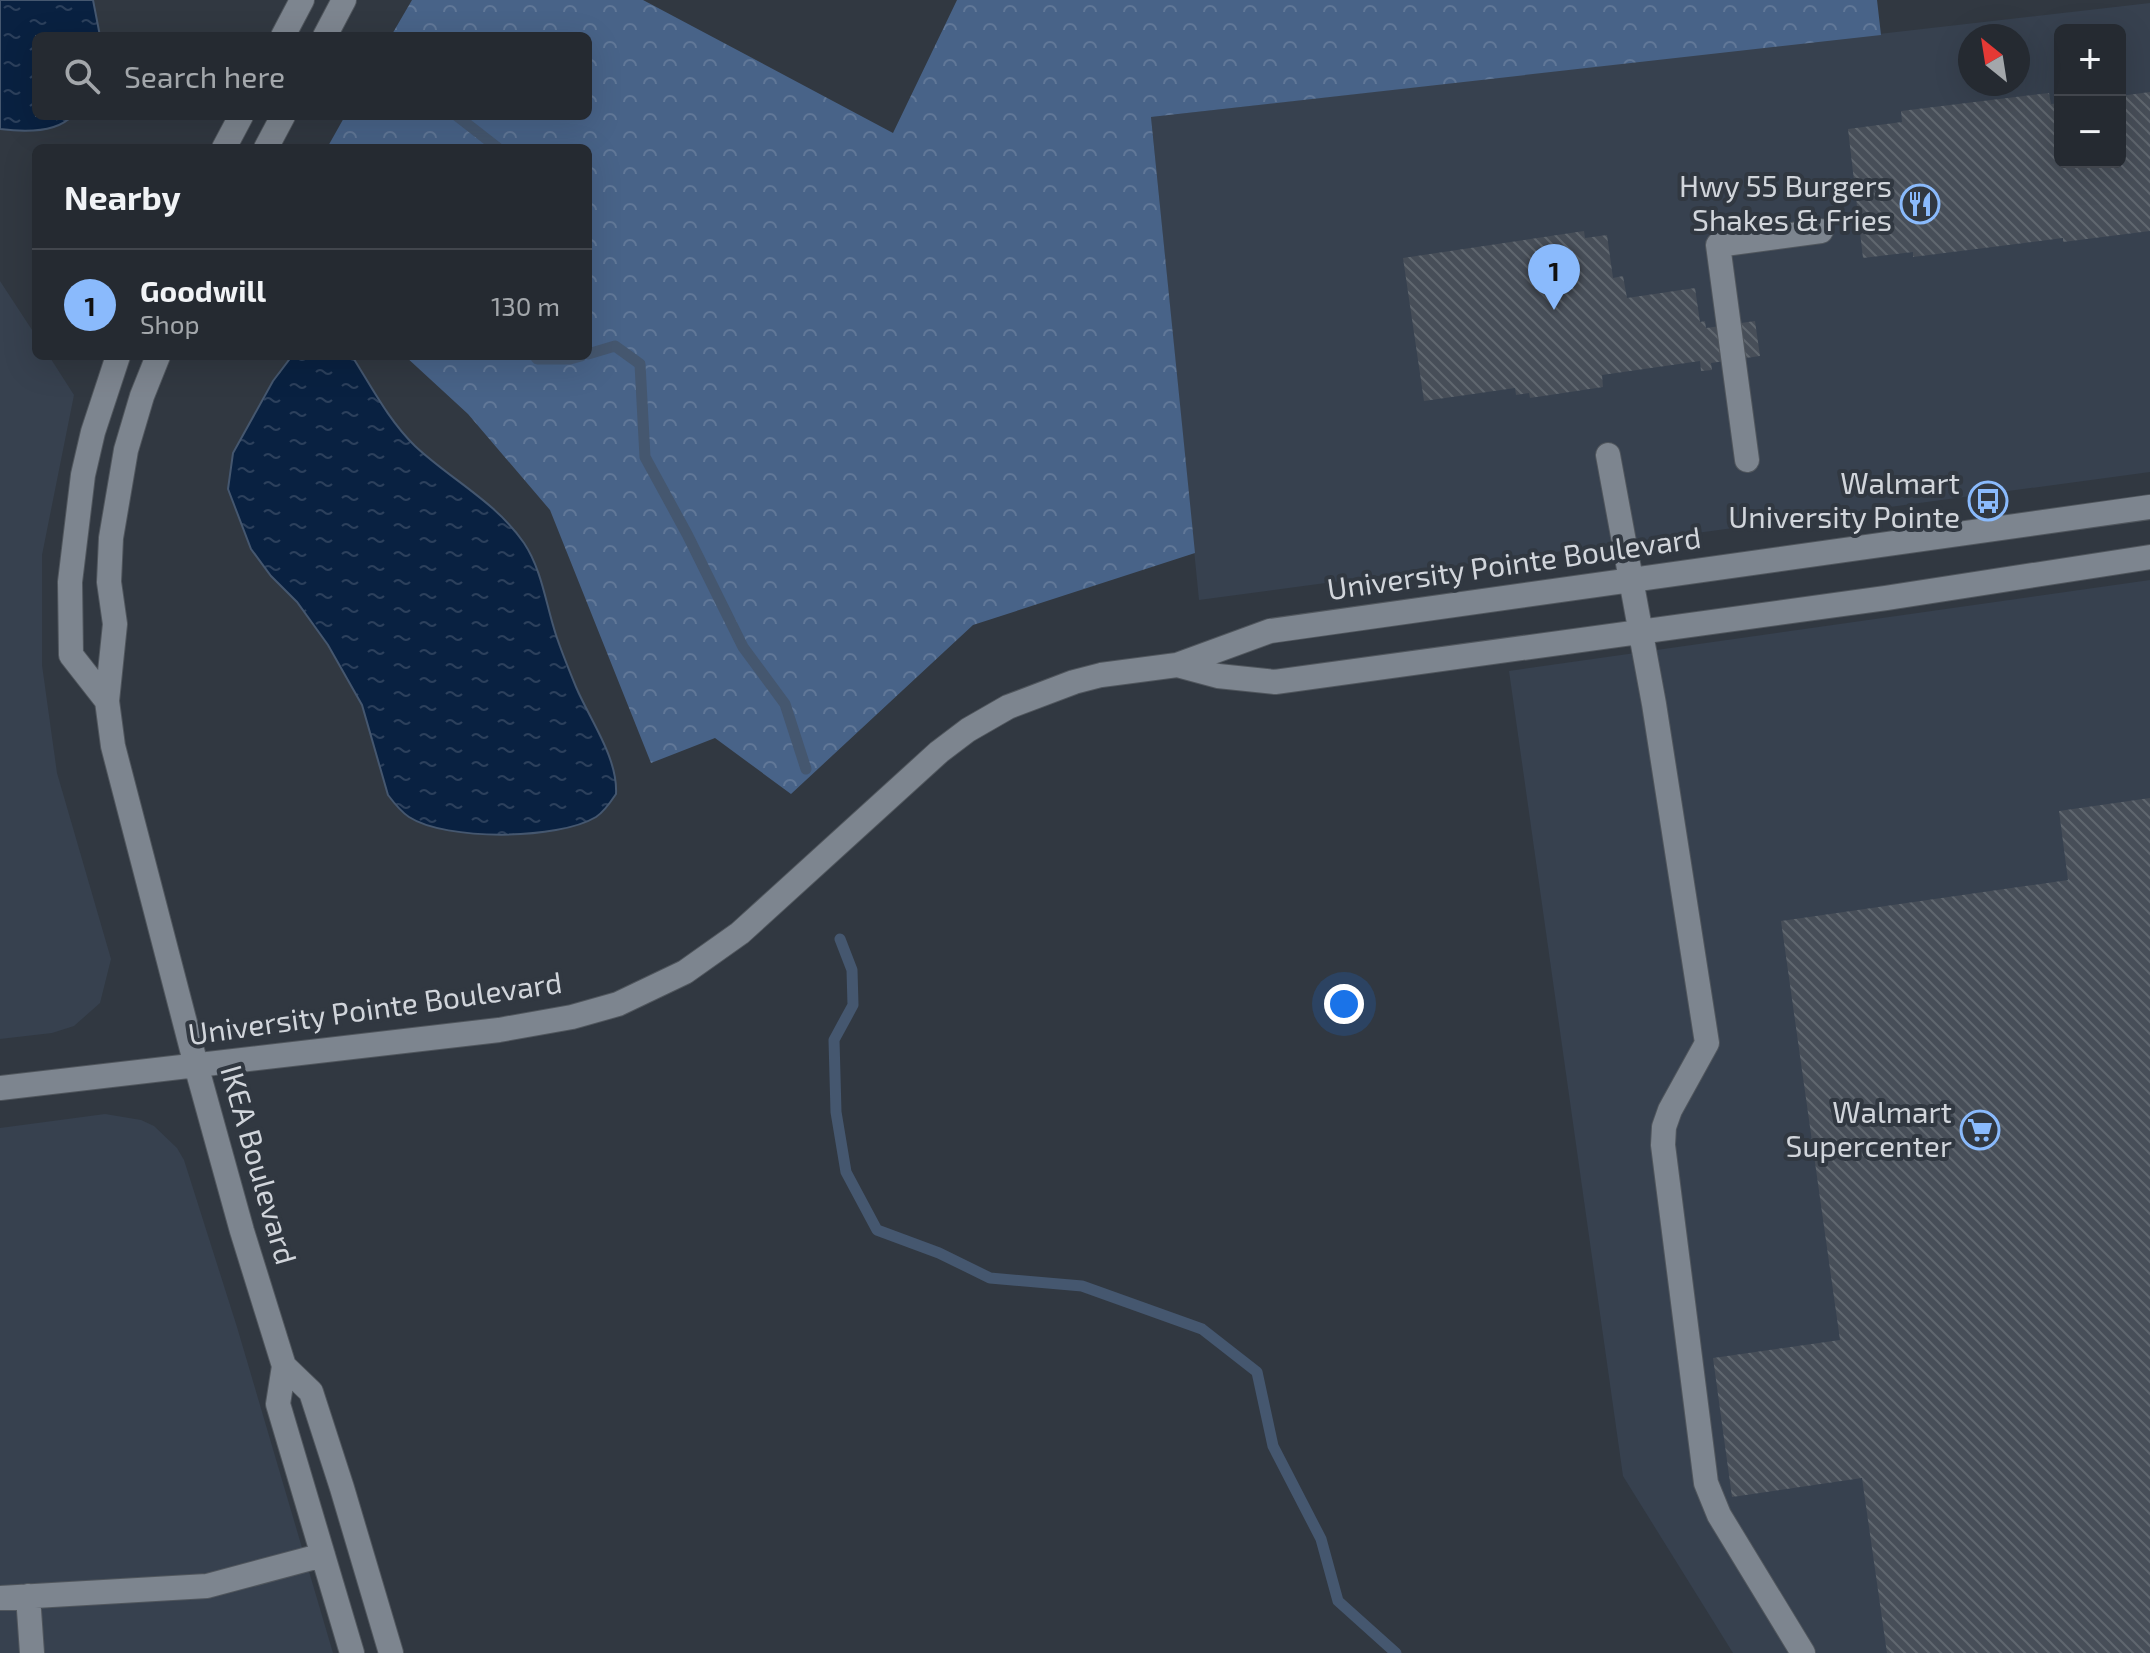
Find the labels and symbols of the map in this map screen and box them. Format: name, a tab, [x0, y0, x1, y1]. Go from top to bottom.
north arrow	[1958, 24, 2030, 96]
place label: Hwy 55 Burgers Shakes & Fries	[1679, 167, 1892, 237]
restaurant icon: Hwy 55 Burgers Shakes & Fries	[1899, 183, 1941, 225]
pin: 1	[1528, 244, 1580, 310]
place label: Walmart University Pointe	[1728, 464, 1960, 534]
bus stop icon: Walmart University Pointe	[1967, 480, 2009, 522]
street label: University Pointe Boulevard	[1324, 518, 1703, 606]
street label: University Pointe Boulevard	[185, 963, 564, 1051]
your location	[1324, 984, 1364, 1024]
street label: IKEA Boulevard	[214, 1061, 306, 1268]
place label: Walmart Supercenter	[1785, 1093, 1952, 1163]
supermarket icon: Walmart Supercenter	[1959, 1109, 2001, 1151]

